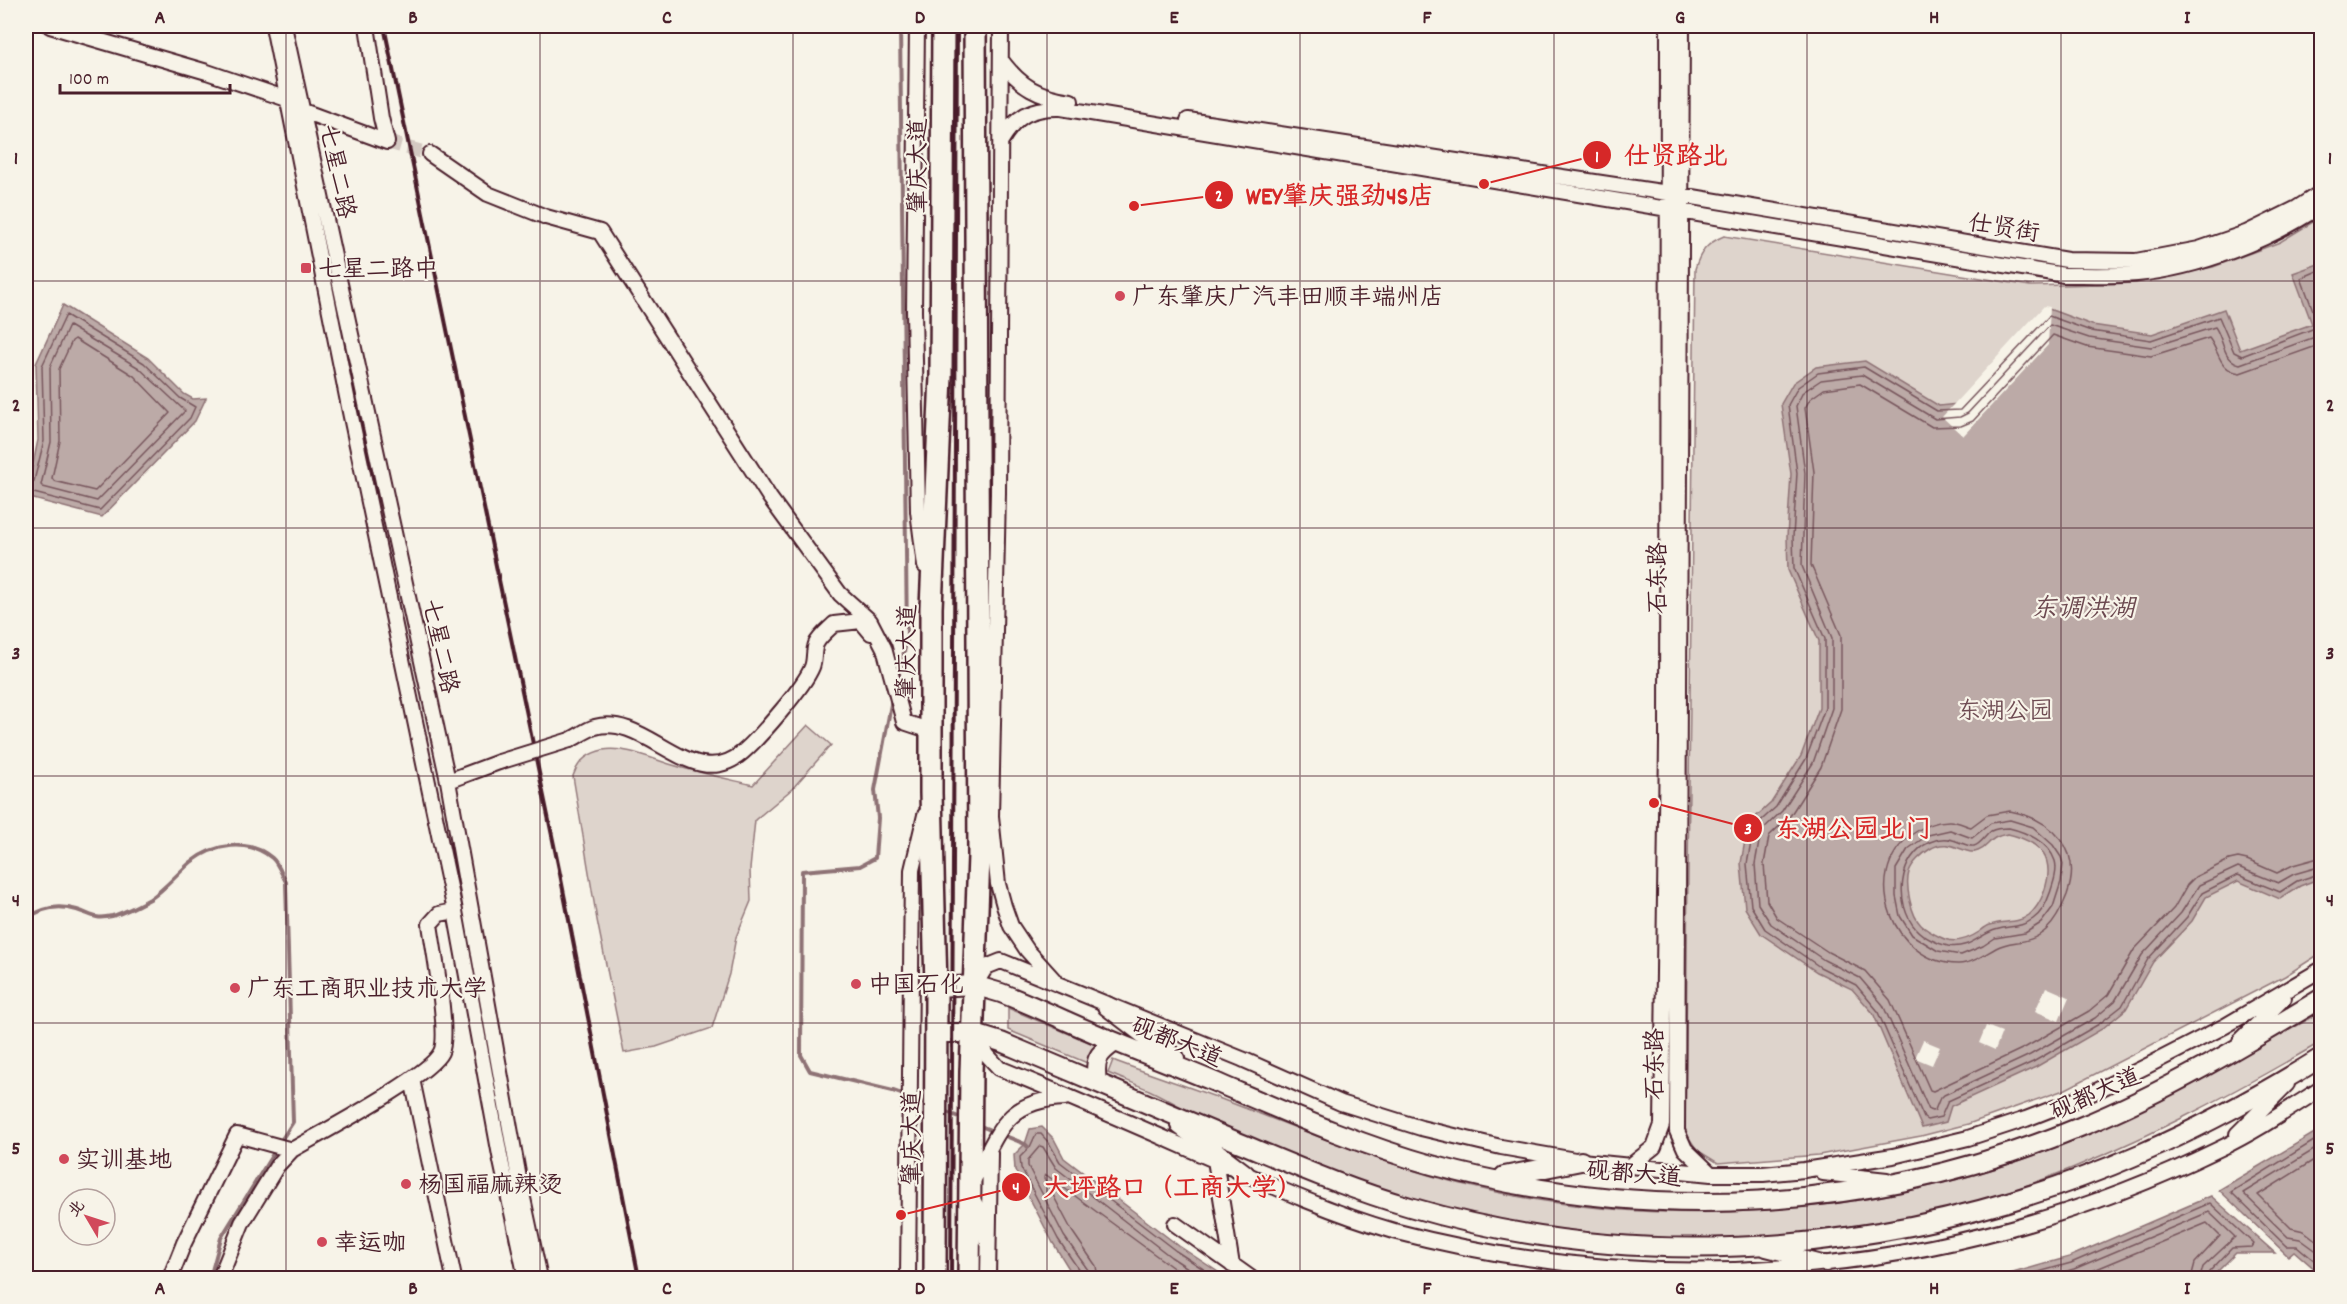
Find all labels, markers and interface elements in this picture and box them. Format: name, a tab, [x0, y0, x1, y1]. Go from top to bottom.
text: A	[155, 5, 166, 33]
text: B	[408, 5, 418, 33]
text: C	[662, 5, 672, 33]
text: D	[915, 5, 926, 33]
text: E	[1169, 5, 1179, 33]
text: F	[1423, 5, 1433, 33]
text: G	[1675, 5, 1685, 33]
text: H	[1929, 5, 1939, 33]
text: I	[2184, 5, 2191, 33]
scale bar	[60, 57, 230, 95]
text: 100 m	[69, 68, 109, 93]
street label: 肇庆大道	[903, 118, 937, 214]
street label: 七星二路	[308, 121, 362, 222]
callout: 仕贤路北	[1582, 133, 1740, 177]
text: 仕贤路北	[1624, 140, 1728, 177]
text: 1	[14, 146, 18, 174]
text: 1	[1595, 146, 1599, 171]
text: 1	[2328, 146, 2332, 174]
callout: WEY肇庆强劲4S店	[1204, 173, 1446, 217]
text: WEY肇庆强劲4S店	[1246, 180, 1434, 217]
text: 2	[1215, 185, 1223, 210]
street label: 仕贤街	[1965, 208, 2042, 252]
place label: 七星二路中	[318, 254, 438, 288]
marker: 七星二路中	[299, 261, 313, 275]
place label: 广东肇庆广汽丰田顺丰端州店	[1132, 282, 1444, 316]
marker: 广东肇庆广汽丰田顺丰端州店	[1113, 289, 1127, 303]
text: 2	[12, 393, 20, 421]
text: 2	[2326, 393, 2334, 421]
street label: 石东路	[1643, 542, 1677, 614]
water label: 东调洪湖	[2031, 592, 2138, 629]
street label: 七星二路	[411, 596, 465, 697]
street label: 肇庆大道	[891, 604, 927, 700]
text: 3	[12, 641, 20, 669]
text: 3	[2326, 641, 2334, 669]
park label: 东湖公园	[1957, 696, 2053, 730]
callout: 东湖公园北门	[1733, 806, 1943, 850]
text: 东湖公园北门	[1775, 813, 1931, 850]
text: 3	[1744, 818, 1752, 843]
text: 4	[12, 888, 20, 916]
text: 4	[2326, 888, 2334, 916]
place label: 中国石化	[868, 970, 964, 1004]
place label: 广东工商职业技术大学	[247, 974, 487, 1008]
marker: 中国石化	[849, 977, 863, 991]
marker: 广东工商职业技术大学	[228, 981, 242, 995]
street label: 砚都大道	[1125, 1010, 1227, 1078]
street label: 石东路	[1640, 1028, 1674, 1100]
street label: 砚都大道	[2045, 1061, 2147, 1131]
street label: 肇庆大道	[897, 1090, 931, 1186]
text: 5	[11, 1136, 21, 1164]
text: 5	[2325, 1136, 2335, 1164]
place label: 实训基地	[76, 1145, 172, 1179]
marker: 实训基地	[57, 1152, 71, 1166]
street label: 砚都大道	[1584, 1155, 1683, 1197]
callout: 大坪路口（工商大学）	[1001, 1165, 1315, 1209]
place label: 杨国福麻辣烫	[418, 1170, 562, 1204]
text: 大坪路口（工商大学）	[1043, 1172, 1303, 1209]
marker: 杨国福麻辣烫	[399, 1177, 413, 1191]
text: 4	[1012, 1177, 1020, 1202]
north arrow	[57, 1187, 117, 1247]
text: 北	[63, 1196, 91, 1223]
place label: 幸运咖	[334, 1228, 406, 1262]
marker: 幸运咖	[315, 1235, 329, 1249]
text: A	[155, 1276, 166, 1304]
text: B	[408, 1276, 418, 1304]
text: C	[662, 1276, 672, 1304]
text: D	[915, 1276, 926, 1304]
text: E	[1169, 1276, 1179, 1304]
text: F	[1423, 1276, 1433, 1304]
text: G	[1675, 1276, 1685, 1304]
text: H	[1929, 1276, 1939, 1304]
text: I	[2184, 1276, 2191, 1304]

